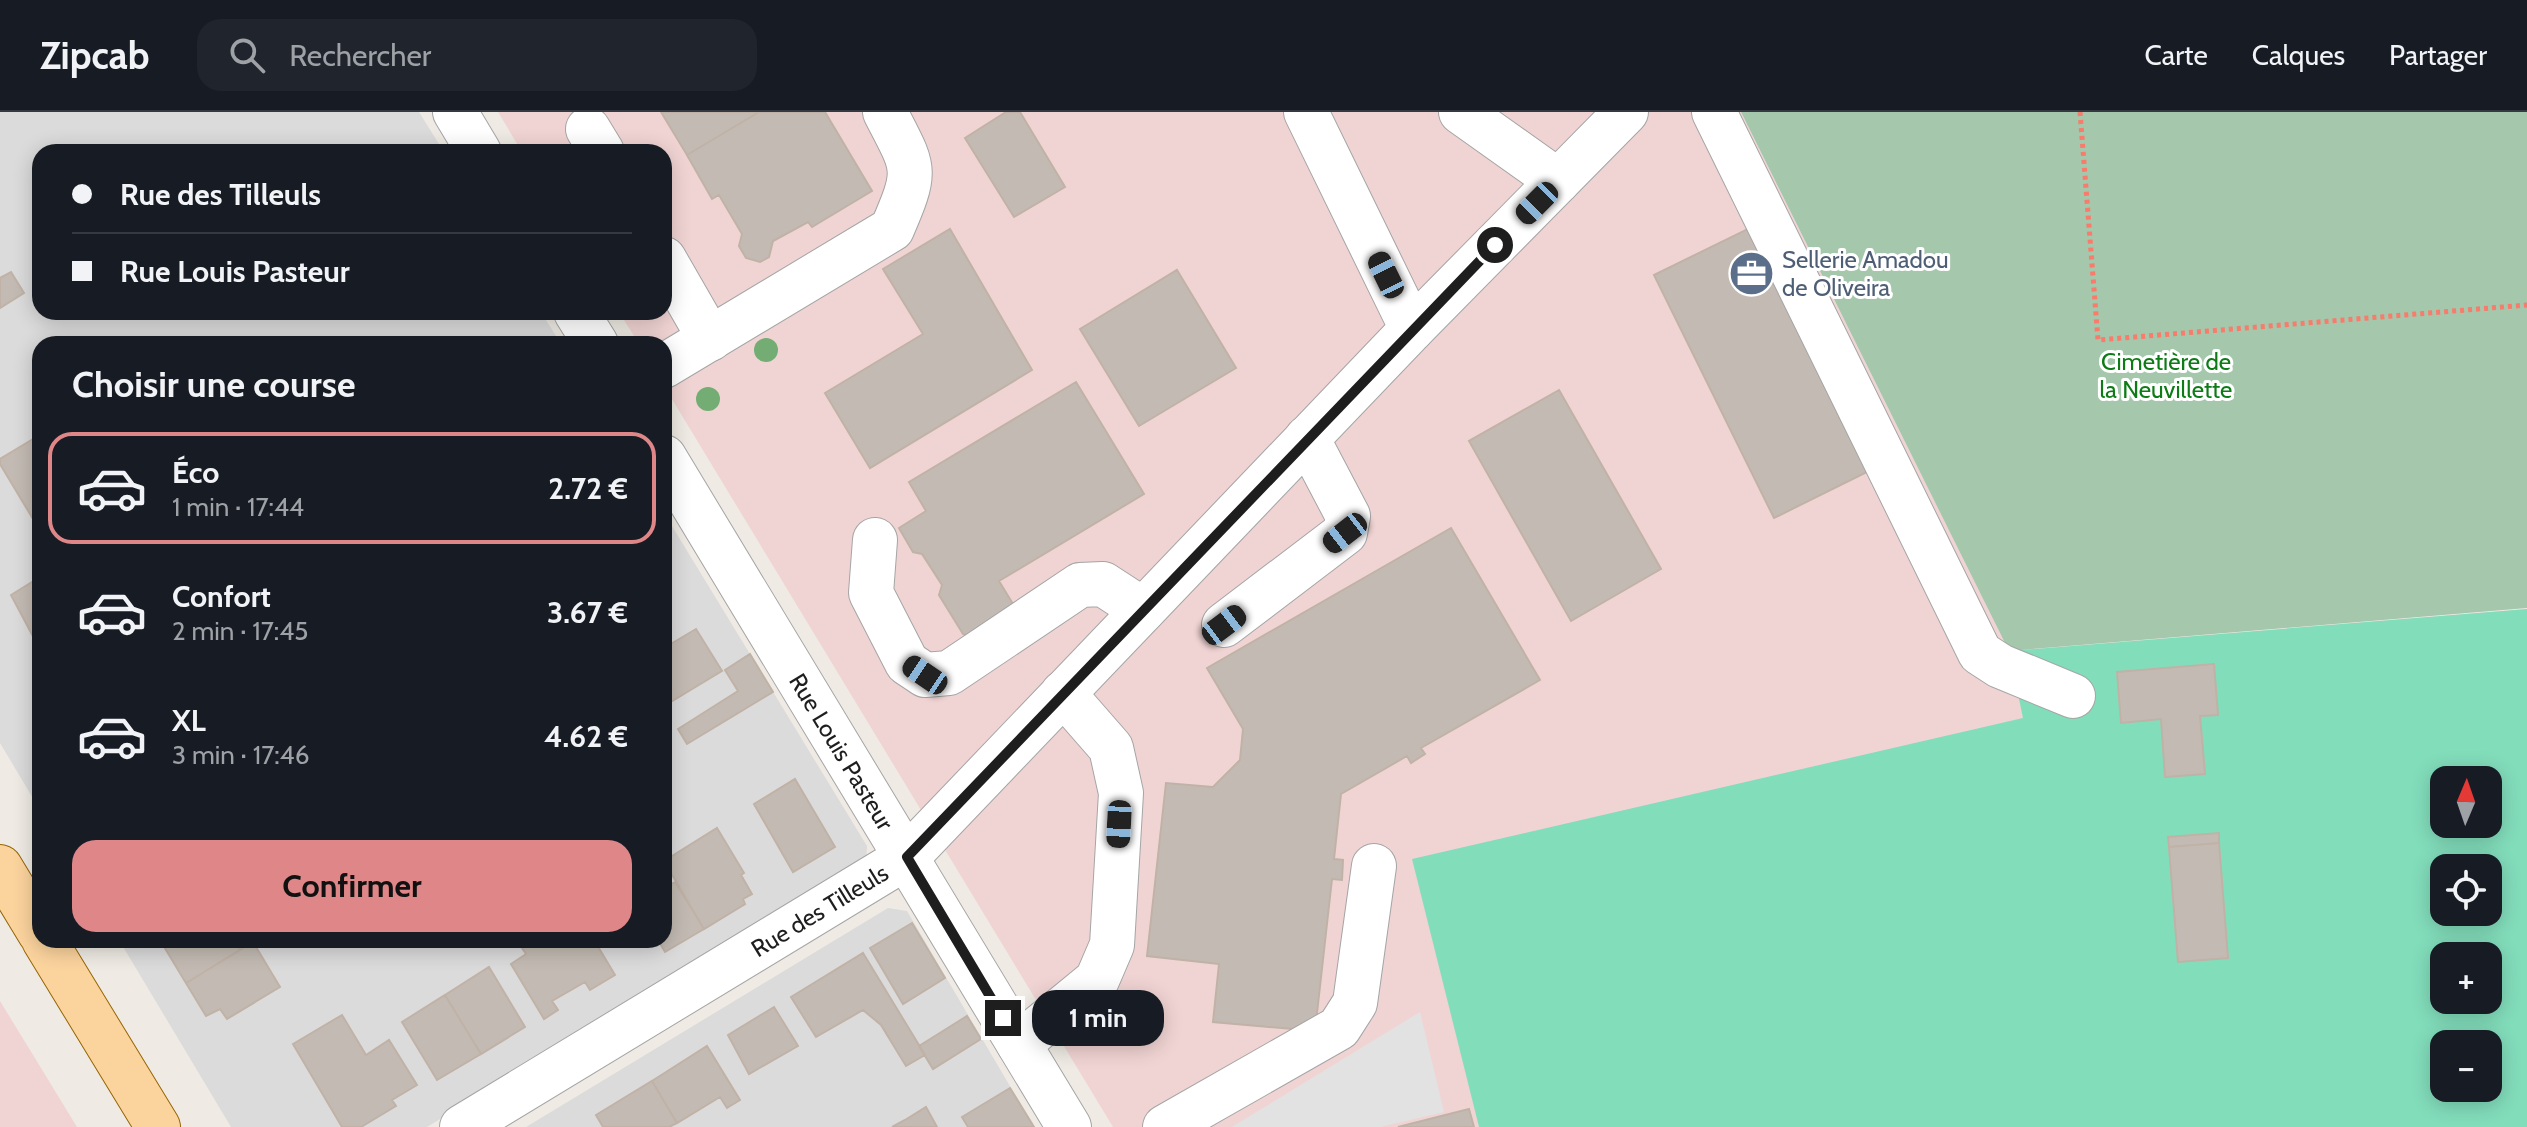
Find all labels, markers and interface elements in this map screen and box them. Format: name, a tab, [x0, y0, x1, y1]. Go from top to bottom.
search box	[197, 19, 757, 91]
text: Zipcab	[40, 32, 149, 79]
icon: search	[225, 33, 269, 77]
text: Rechercher	[289, 37, 431, 74]
text: Carte	[2145, 38, 2208, 72]
text: Calques	[2252, 38, 2345, 72]
text: Partager	[2389, 38, 2487, 72]
text: Rue des Tilleuls	[120, 176, 321, 213]
car	[1512, 178, 1562, 228]
route start	[1477, 227, 1513, 263]
place label: Sellerie Amadou de Oliveira	[1782, 245, 1949, 302]
car	[1365, 248, 1407, 302]
office icon: Sellerie Amadou de Oliveira	[1727, 249, 1775, 297]
text: Rue Louis Pasteur	[120, 253, 350, 290]
park label: Cimetière de la Neuvillette	[2100, 347, 2232, 404]
text: Choisir une course	[72, 362, 355, 406]
icon: car	[76, 452, 148, 524]
text: Éco	[172, 454, 219, 491]
text: 2.72 €	[548, 470, 628, 507]
text: 1 min · 17:44	[172, 491, 304, 523]
car	[1319, 509, 1371, 557]
icon: car	[76, 576, 148, 648]
text: Confort	[172, 578, 271, 615]
text: 3.67 €	[547, 594, 628, 631]
car	[1198, 601, 1250, 649]
text: 2 min · 17:45	[172, 615, 308, 647]
car	[898, 652, 952, 698]
street label: Rue Louis Pasteur	[784, 668, 901, 835]
icon: car	[76, 700, 148, 772]
text: XL	[172, 702, 206, 739]
text: 4.62 €	[544, 718, 628, 755]
text: 3 min · 17:46	[172, 739, 309, 771]
north arrow	[2430, 766, 2502, 838]
map controls	[2430, 766, 2502, 1102]
car	[1106, 799, 1132, 849]
button: Confirmer	[72, 840, 632, 932]
button: locate	[2430, 854, 2502, 926]
street label: Rue des Tilleuls	[746, 858, 893, 963]
button: +	[2430, 942, 2502, 1014]
callout: 1 min	[1031, 990, 1163, 1046]
route end	[985, 1000, 1021, 1036]
text: 1 min	[1069, 1002, 1127, 1034]
button: −	[2430, 1030, 2502, 1102]

